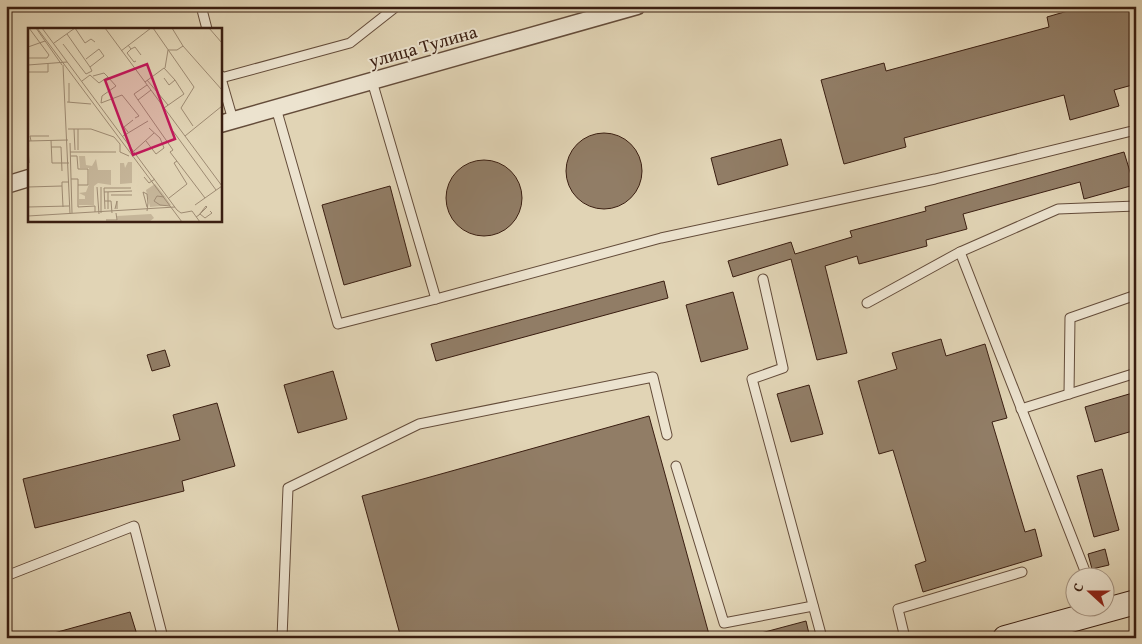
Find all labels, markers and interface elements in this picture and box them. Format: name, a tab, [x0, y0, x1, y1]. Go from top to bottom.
street label: улица Тулина	[365, 18, 481, 75]
inset map	[28, 28, 221, 221]
north arrow	[1064, 566, 1114, 616]
text: С	[1067, 580, 1089, 595]

